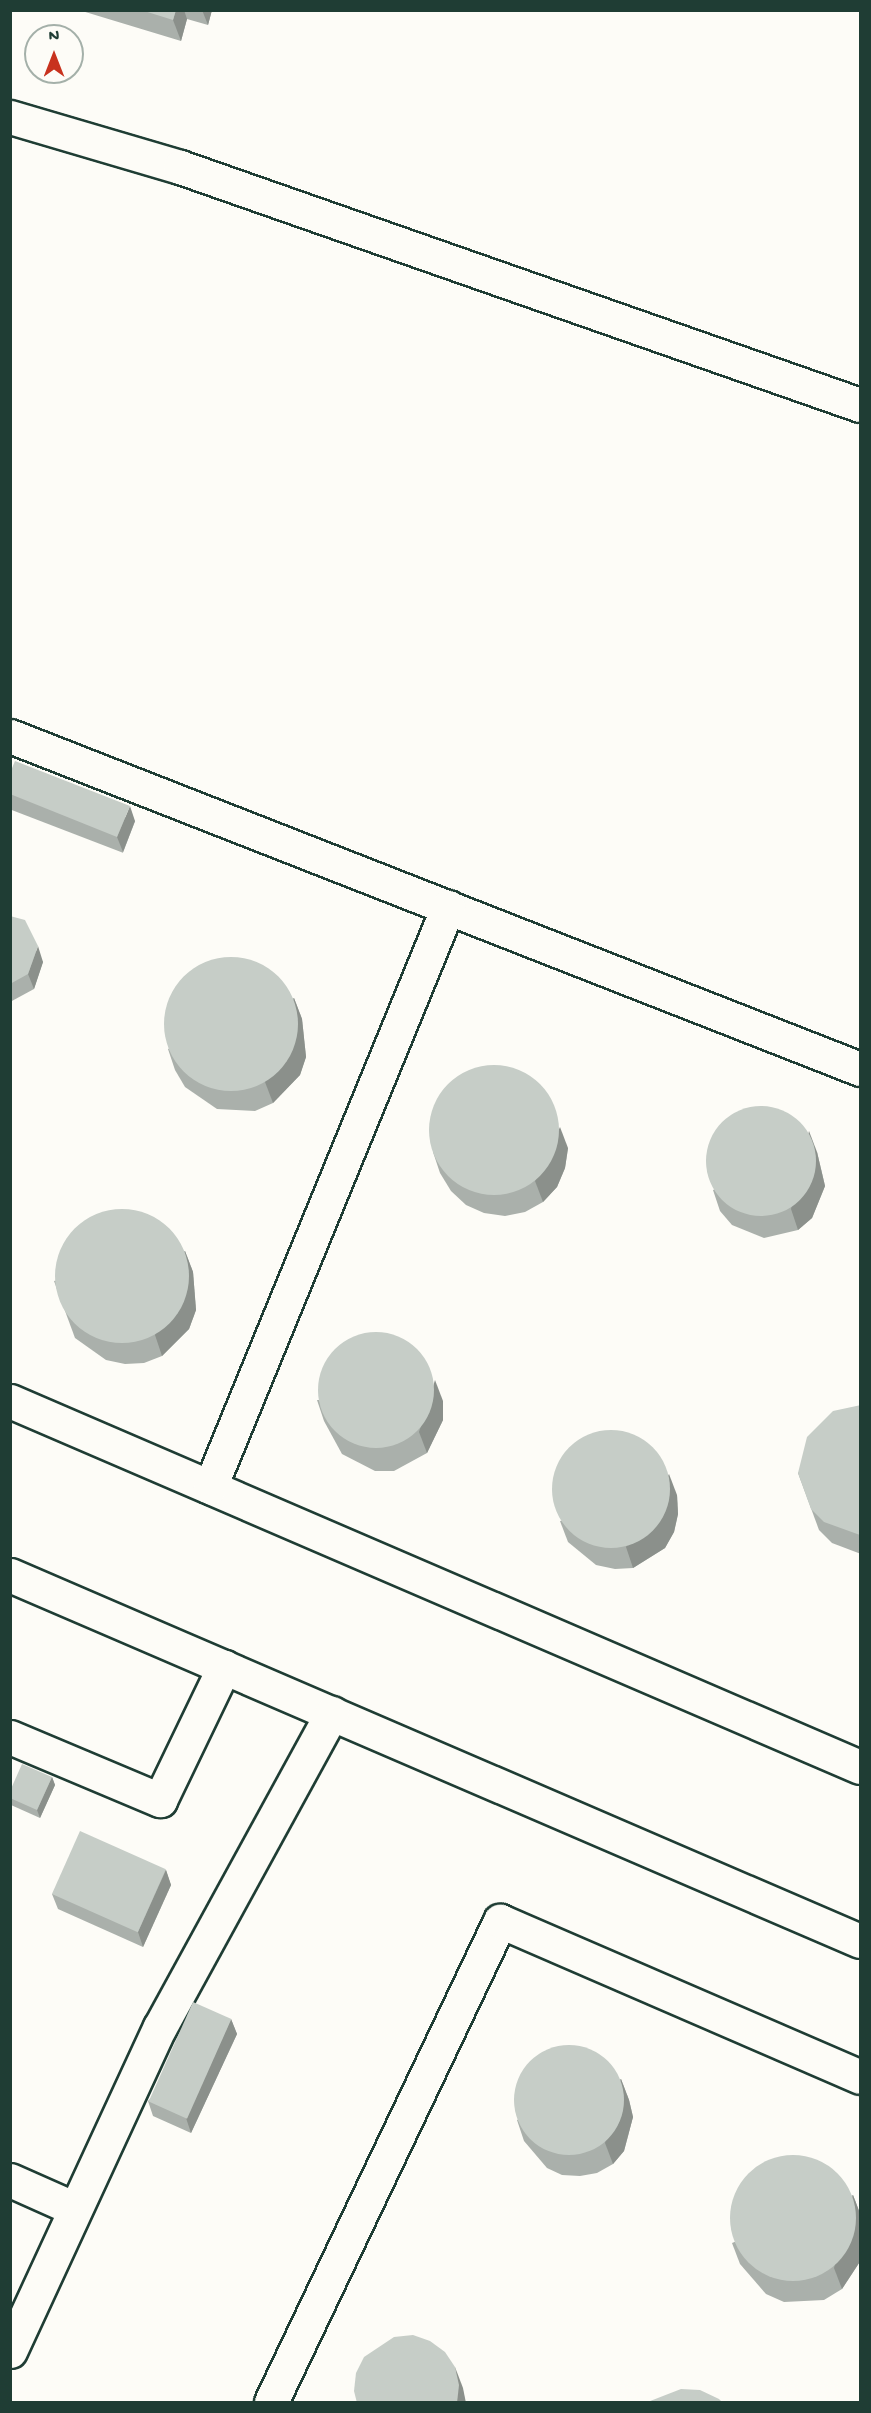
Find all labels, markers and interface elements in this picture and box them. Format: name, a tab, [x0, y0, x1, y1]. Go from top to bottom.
north arrow	[24, 24, 84, 84]
text: N	[49, 28, 59, 47]

